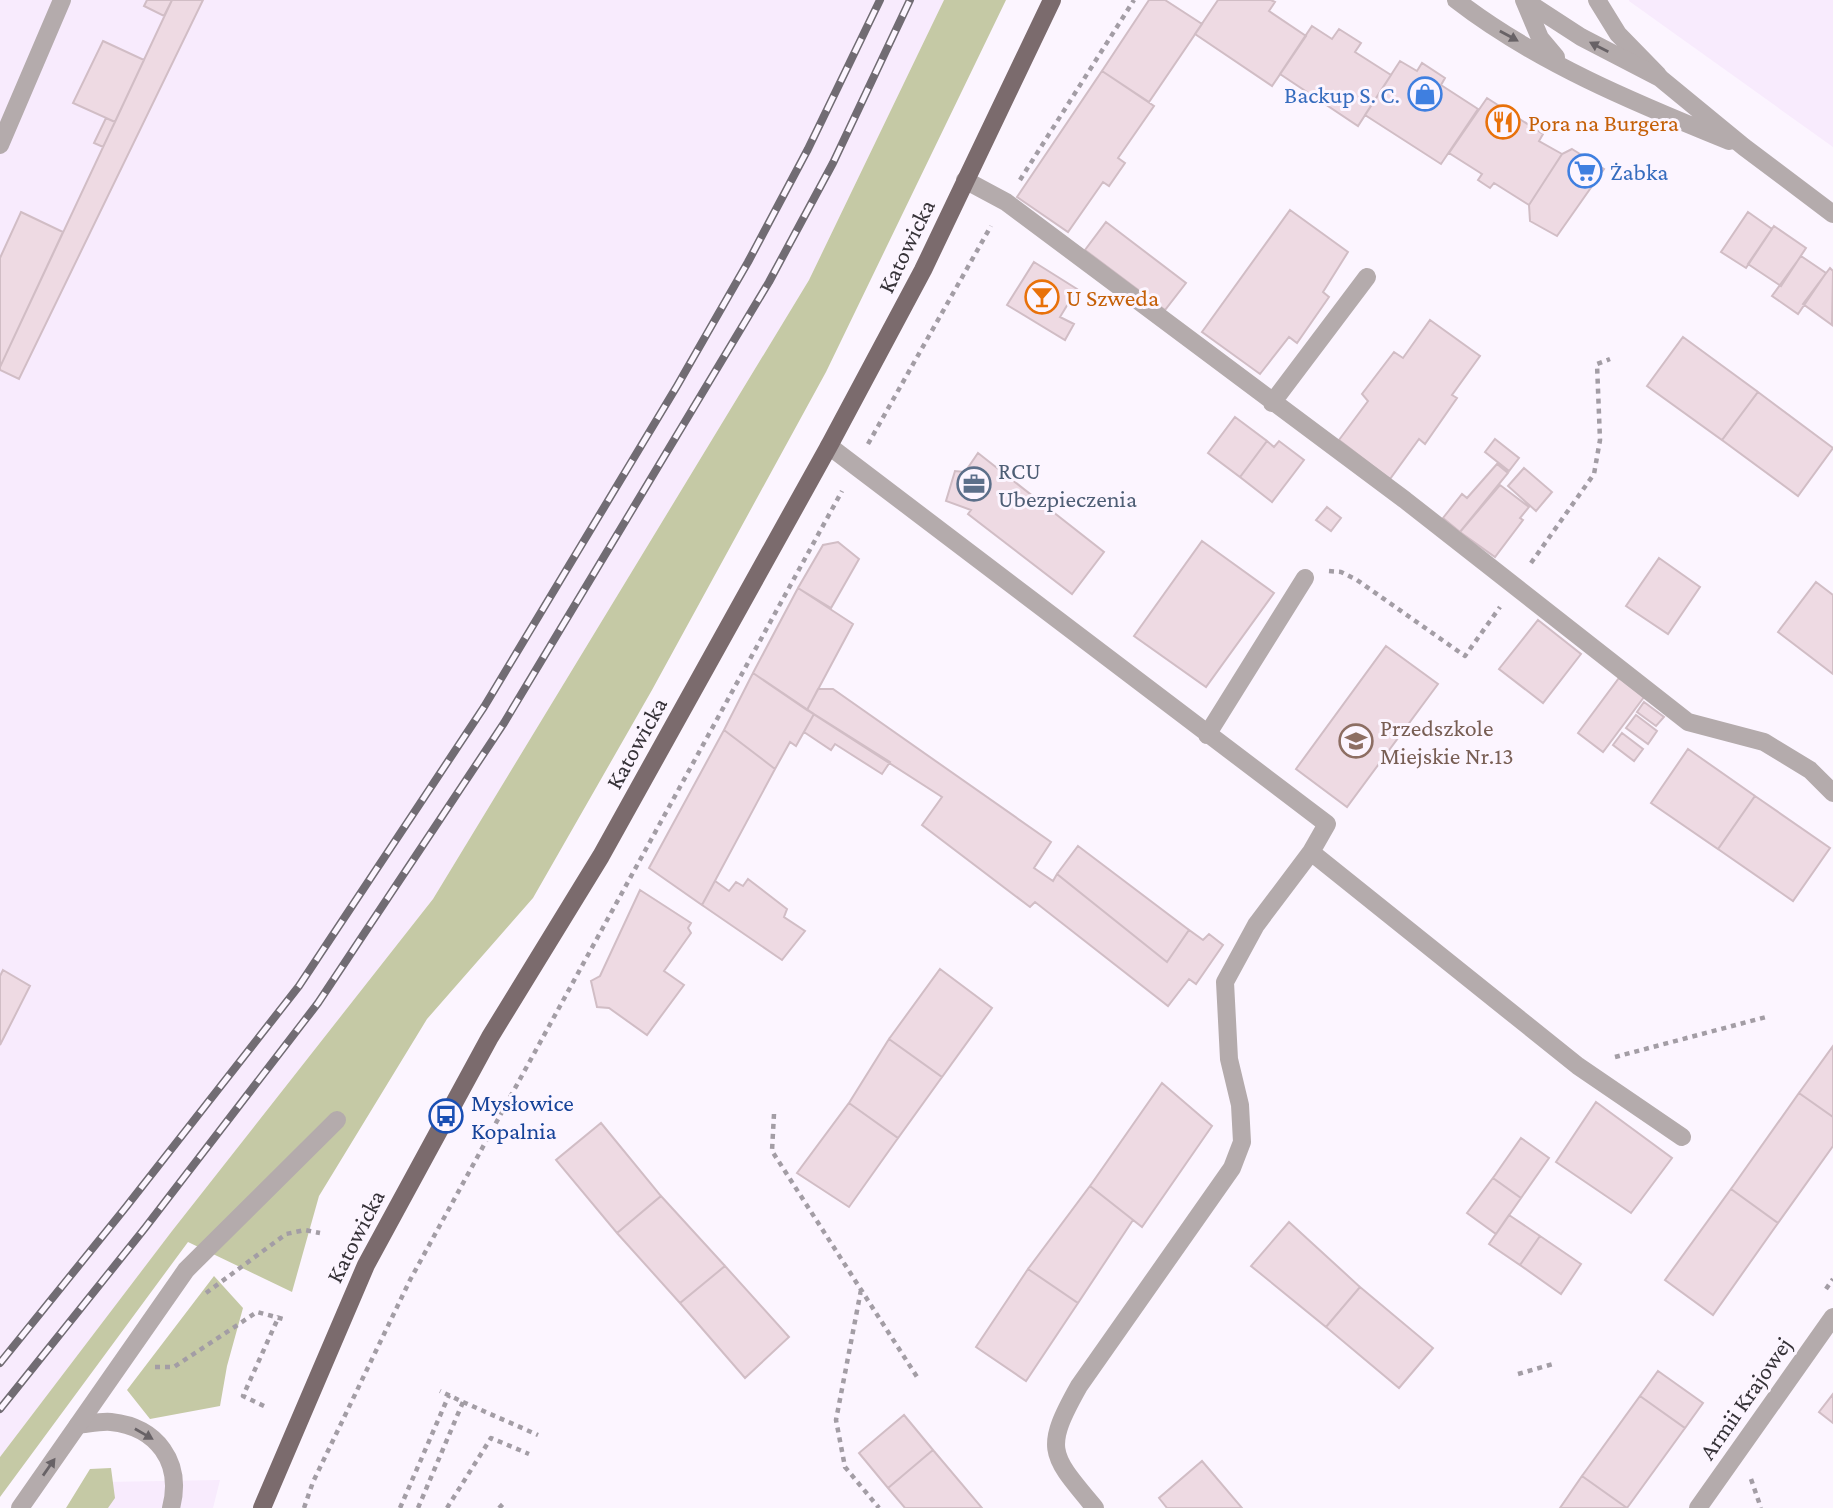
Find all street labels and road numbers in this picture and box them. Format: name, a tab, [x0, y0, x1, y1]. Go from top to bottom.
street label: Katowicka	[872, 195, 940, 297]
street label: Katowicka	[600, 692, 672, 794]
street label: Katowicka	[320, 1185, 390, 1287]
street label: Armii Krajowej	[1693, 1332, 1797, 1464]

